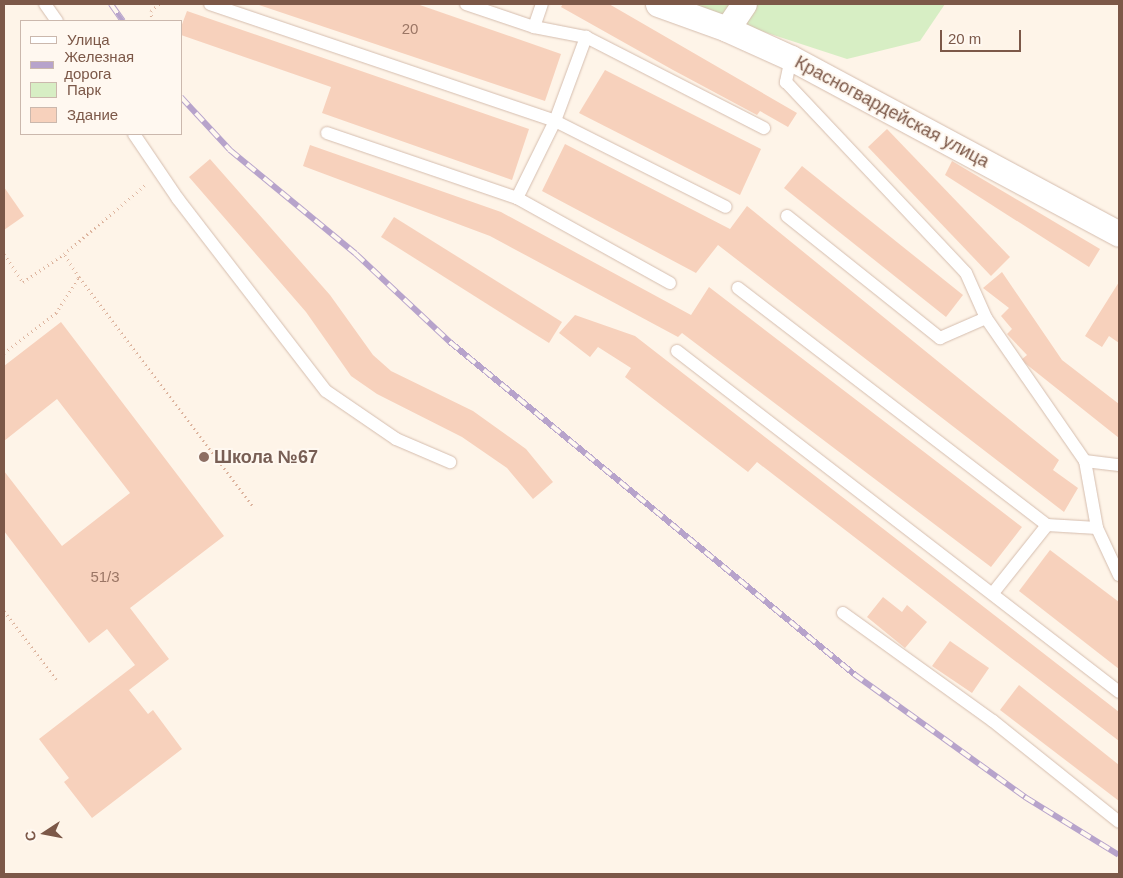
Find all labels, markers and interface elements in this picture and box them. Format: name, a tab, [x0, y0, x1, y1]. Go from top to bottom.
legend	[20, 20, 182, 135]
house number: 20	[402, 20, 418, 38]
scale bar	[943, 20, 1024, 52]
text: 20 m	[948, 30, 981, 47]
text: Улица	[67, 31, 110, 48]
text: Железная дорога	[64, 48, 134, 82]
street label: Красногвардейская улица	[791, 52, 993, 172]
text: Парк	[67, 81, 101, 98]
text: Здание	[67, 106, 118, 123]
place label: Школа №67	[214, 446, 318, 468]
marker: Школа №67	[198, 451, 210, 463]
house number: 51/3	[90, 568, 120, 586]
north arrow	[20, 808, 70, 858]
text: С	[21, 829, 39, 842]

